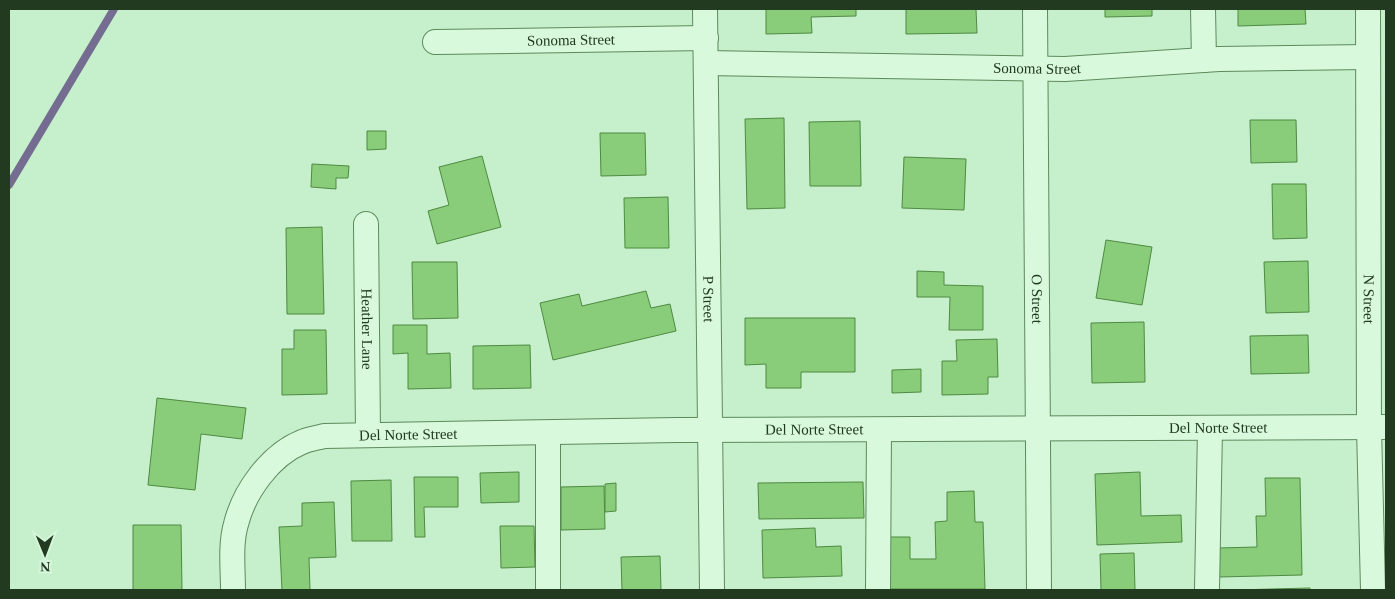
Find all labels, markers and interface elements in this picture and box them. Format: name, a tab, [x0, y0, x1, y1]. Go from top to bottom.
street label: Sonoma Street	[527, 31, 616, 49]
street label: Sonoma Street	[993, 60, 1082, 77]
street label: O Street	[1029, 274, 1045, 325]
street label: N Street	[1361, 274, 1377, 325]
street label: P Street	[700, 276, 717, 323]
street label: Heather Lane	[359, 288, 375, 370]
street label: Del Norte Street	[1169, 419, 1268, 436]
street label: Del Norte Street	[765, 421, 864, 438]
street label: Del Norte Street	[359, 426, 458, 443]
north arrow	[20, 529, 70, 579]
text: N	[40, 559, 50, 574]

